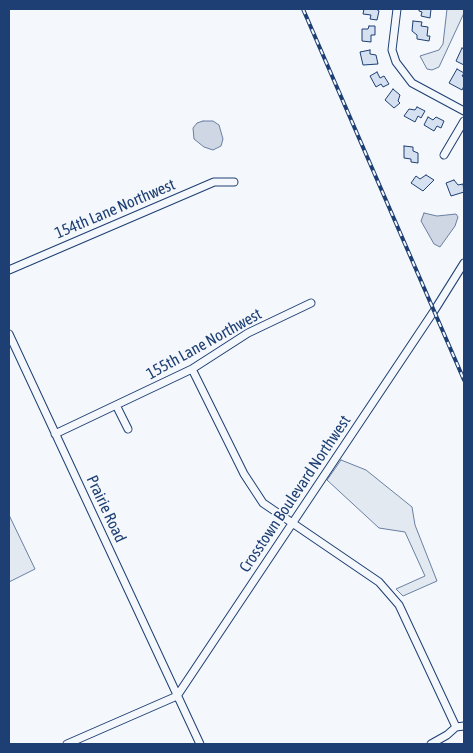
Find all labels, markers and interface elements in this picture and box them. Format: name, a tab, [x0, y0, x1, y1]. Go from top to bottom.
street label: 154th Lane Northwest	[52, 175, 178, 243]
street label: 155th Lane Northwest	[143, 304, 265, 384]
street label: Crosstown Boulevard Northwest	[235, 412, 355, 576]
street label: Prairie Road	[82, 472, 130, 546]

